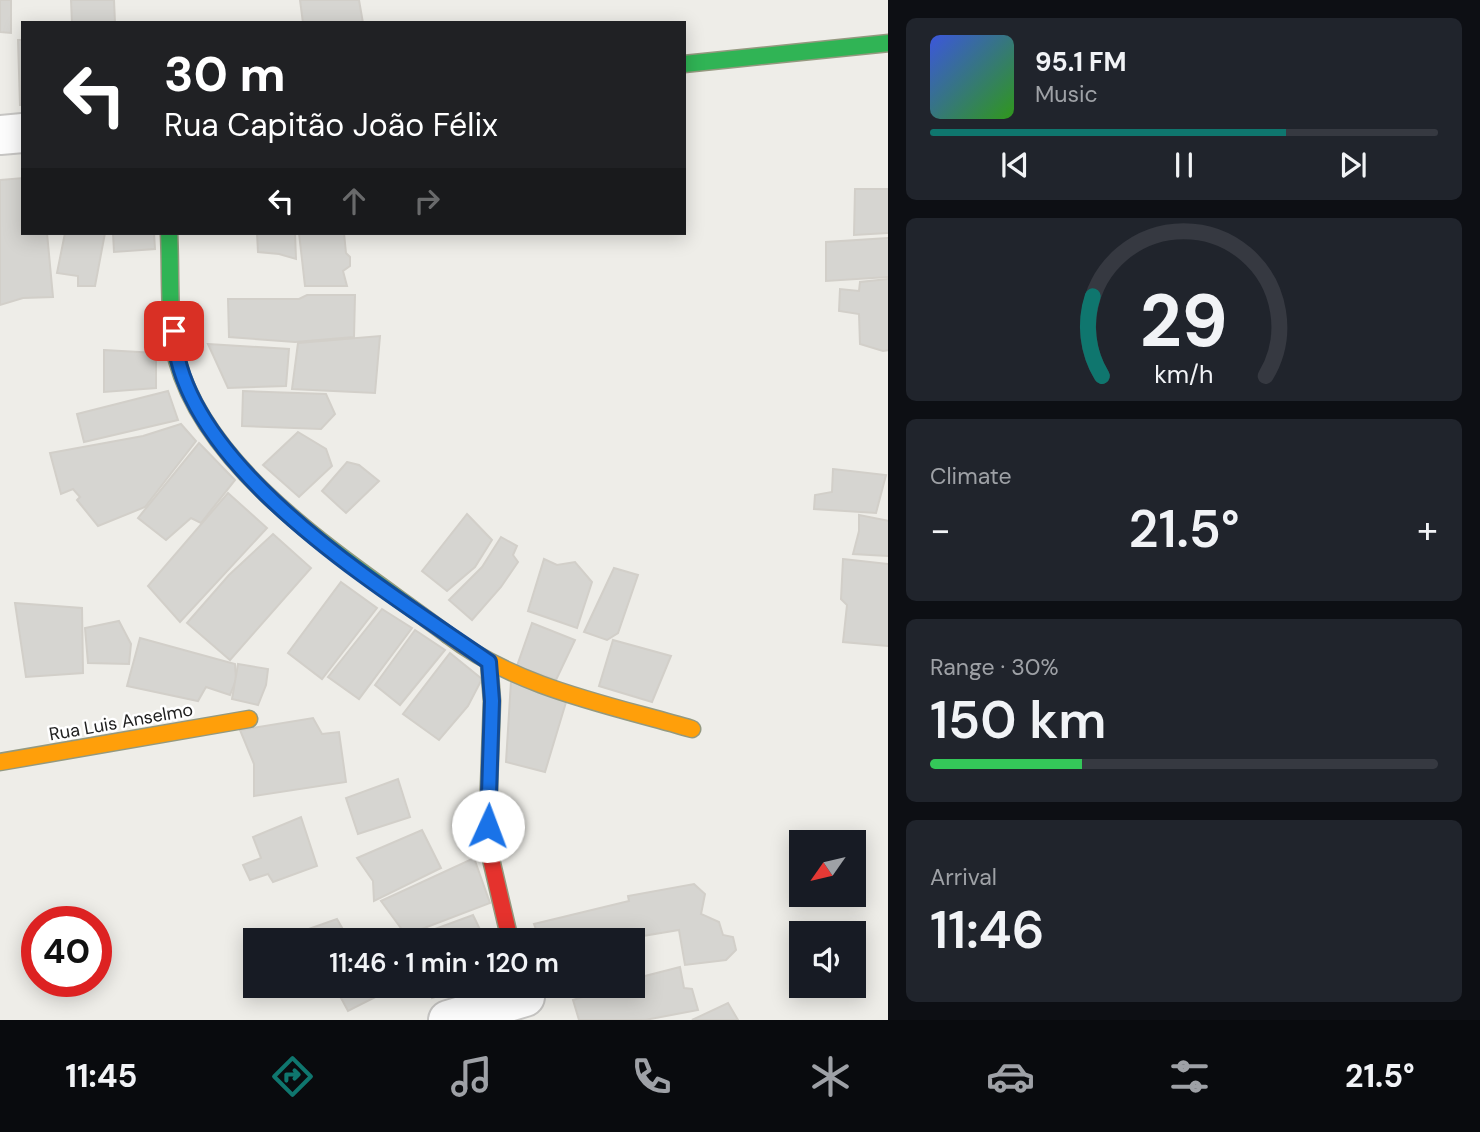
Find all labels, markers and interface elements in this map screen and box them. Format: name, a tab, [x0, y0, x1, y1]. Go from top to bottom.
text: 30 m	[164, 42, 286, 106]
text: 95.1 FM	[1035, 45, 1126, 79]
icon: left	[49, 49, 140, 140]
text: Music	[1035, 79, 1098, 109]
text: Rua Capitão João Félix	[164, 104, 498, 146]
icon: previous	[996, 146, 1034, 184]
icon: pause	[1165, 146, 1203, 184]
icon: next	[1334, 146, 1372, 184]
icon: left	[262, 182, 300, 220]
icon: ahead	[335, 182, 373, 220]
icon: right	[408, 182, 446, 220]
text: 29	[1140, 274, 1228, 369]
pin	[144, 301, 204, 361]
icon: arrive	[155, 312, 193, 350]
text: km/h	[1154, 357, 1214, 390]
text: Climate	[930, 461, 1012, 491]
text: 21.5°	[1128, 495, 1240, 563]
text: −	[930, 505, 951, 555]
text: +	[1417, 505, 1438, 555]
text: Range · 30%	[930, 652, 1059, 682]
text: 150 km	[930, 686, 1106, 754]
street label: Rua Luis Anselmo	[47, 698, 195, 746]
position arrow	[451, 789, 525, 863]
north arrow	[789, 830, 866, 906]
map controls	[789, 830, 866, 998]
text: Arrival	[930, 862, 997, 892]
text: 11:46	[930, 896, 1045, 964]
speed limit sign: 40	[21, 906, 112, 997]
button: sound	[789, 921, 866, 998]
text: 11:46 · 1 min · 120 m	[329, 946, 559, 980]
icon: directions	[268, 1052, 317, 1101]
icon: music	[447, 1052, 496, 1101]
icon: phone	[627, 1052, 676, 1101]
icon: climate	[806, 1052, 855, 1101]
icon: car	[986, 1052, 1035, 1101]
icon: filters	[1165, 1052, 1214, 1101]
text: 11:45	[65, 1055, 137, 1097]
text: 21.5°	[1345, 1055, 1415, 1097]

